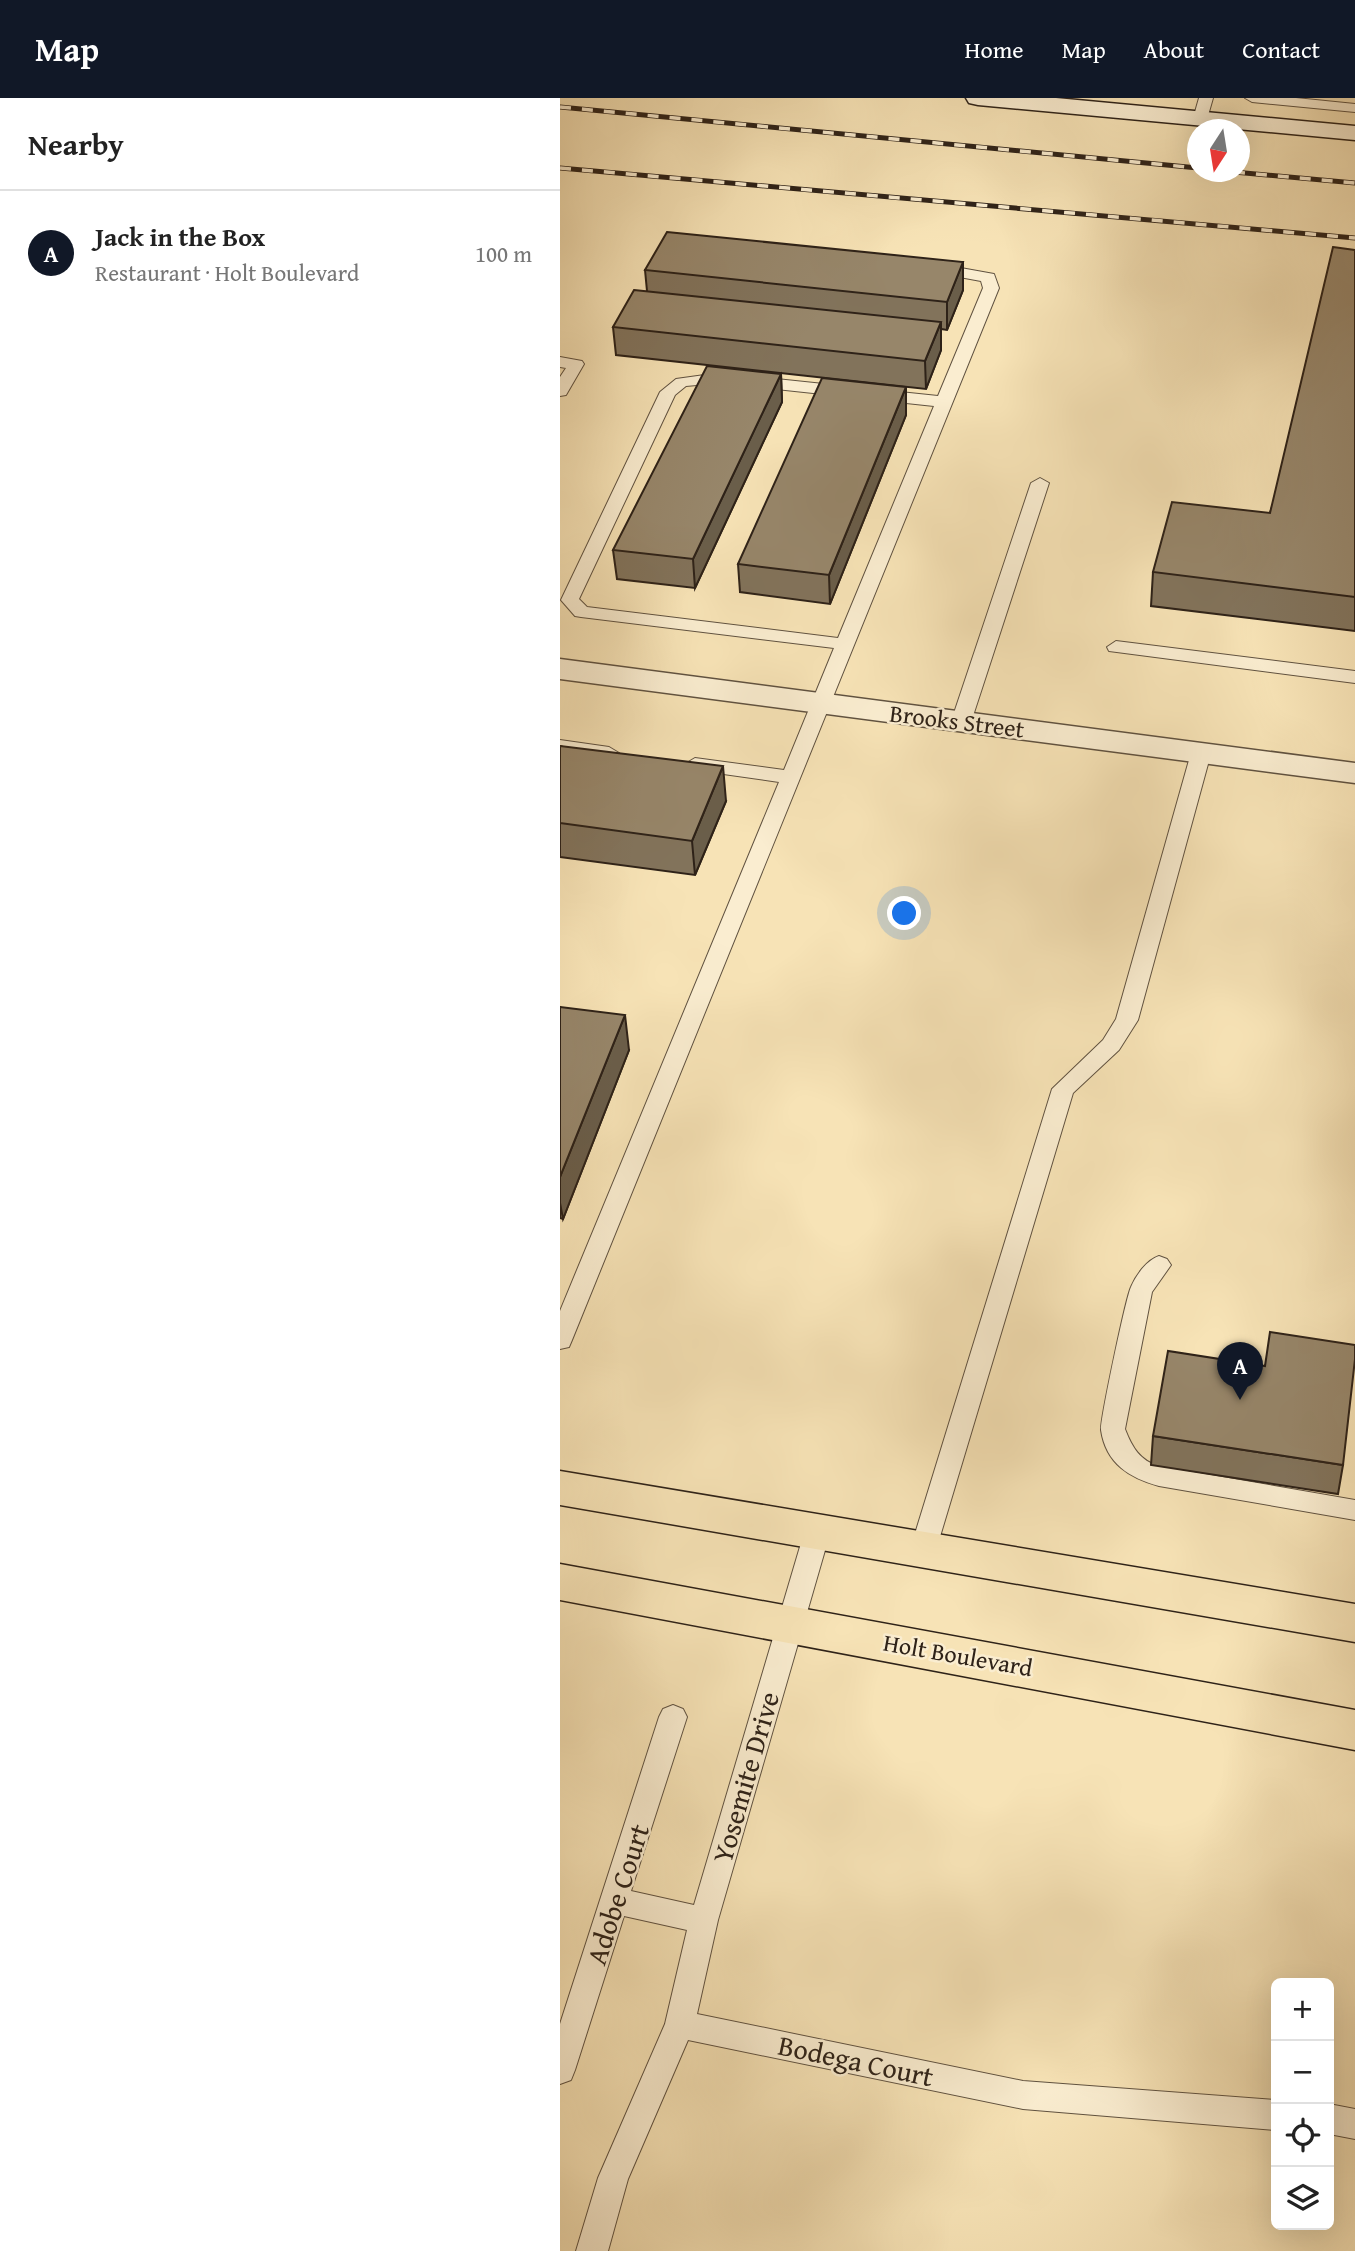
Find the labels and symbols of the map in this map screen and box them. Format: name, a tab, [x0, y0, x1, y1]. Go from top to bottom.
north arrow	[1187, 119, 1250, 182]
street label: Brooks Street	[888, 695, 1027, 747]
your location	[887, 896, 921, 930]
pin: A	[1217, 1342, 1263, 1400]
street label: Holt Boulevard	[881, 1625, 1035, 1685]
street label: Yosemite Drive	[701, 1687, 789, 1867]
street label: Adobe Court	[575, 1818, 659, 1970]
street label: Bodega Court	[775, 2024, 937, 2096]

